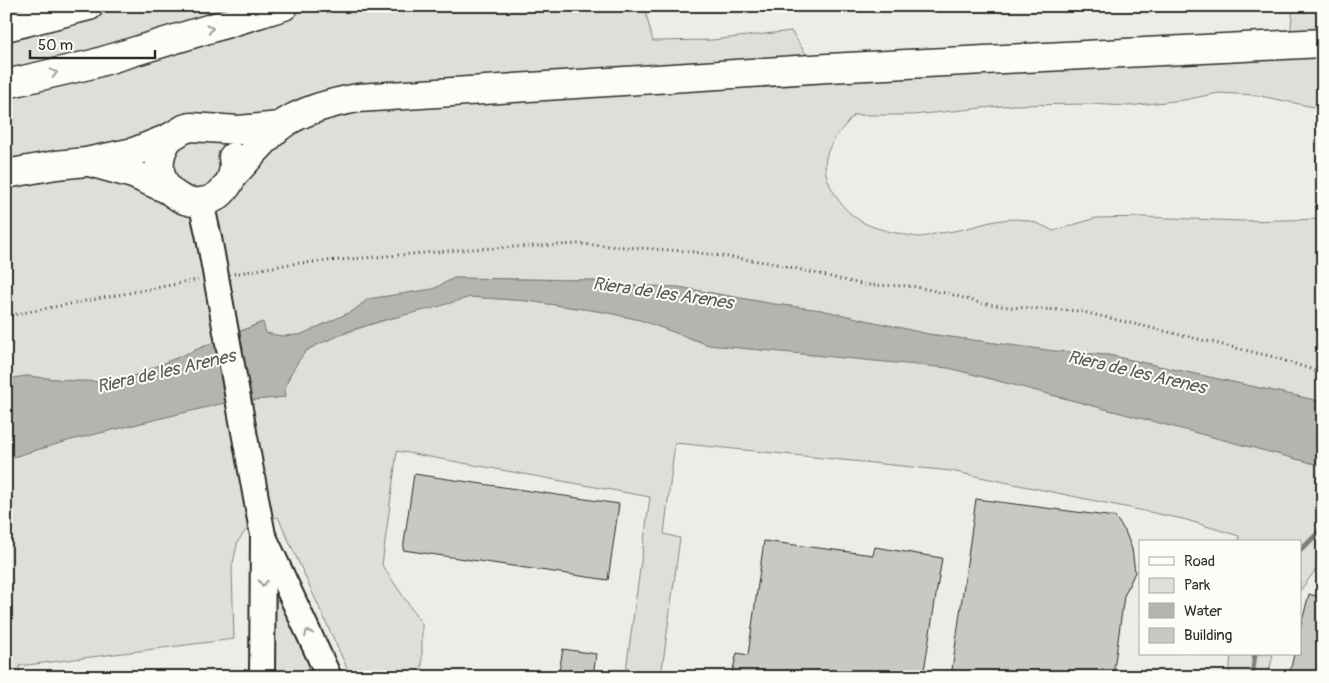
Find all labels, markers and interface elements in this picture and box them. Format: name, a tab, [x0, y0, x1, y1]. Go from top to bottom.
one-way arrow	[206, 25, 214, 35]
scale bar	[30, 28, 155, 60]
text: 50 m	[38, 36, 73, 55]
one-way arrow	[49, 68, 58, 79]
water label: Riera de les Arenes	[591, 272, 737, 315]
water label: Riera de les Arenes	[95, 344, 240, 399]
water label: Riera de les Arenes	[1065, 345, 1210, 400]
legend	[1139, 540, 1302, 656]
text: Road	[1184, 552, 1215, 571]
text: Park	[1184, 576, 1211, 595]
one-way arrow	[257, 580, 268, 588]
text: Water	[1184, 602, 1223, 621]
text: Building	[1184, 626, 1232, 645]
one-way arrow	[305, 629, 315, 638]

